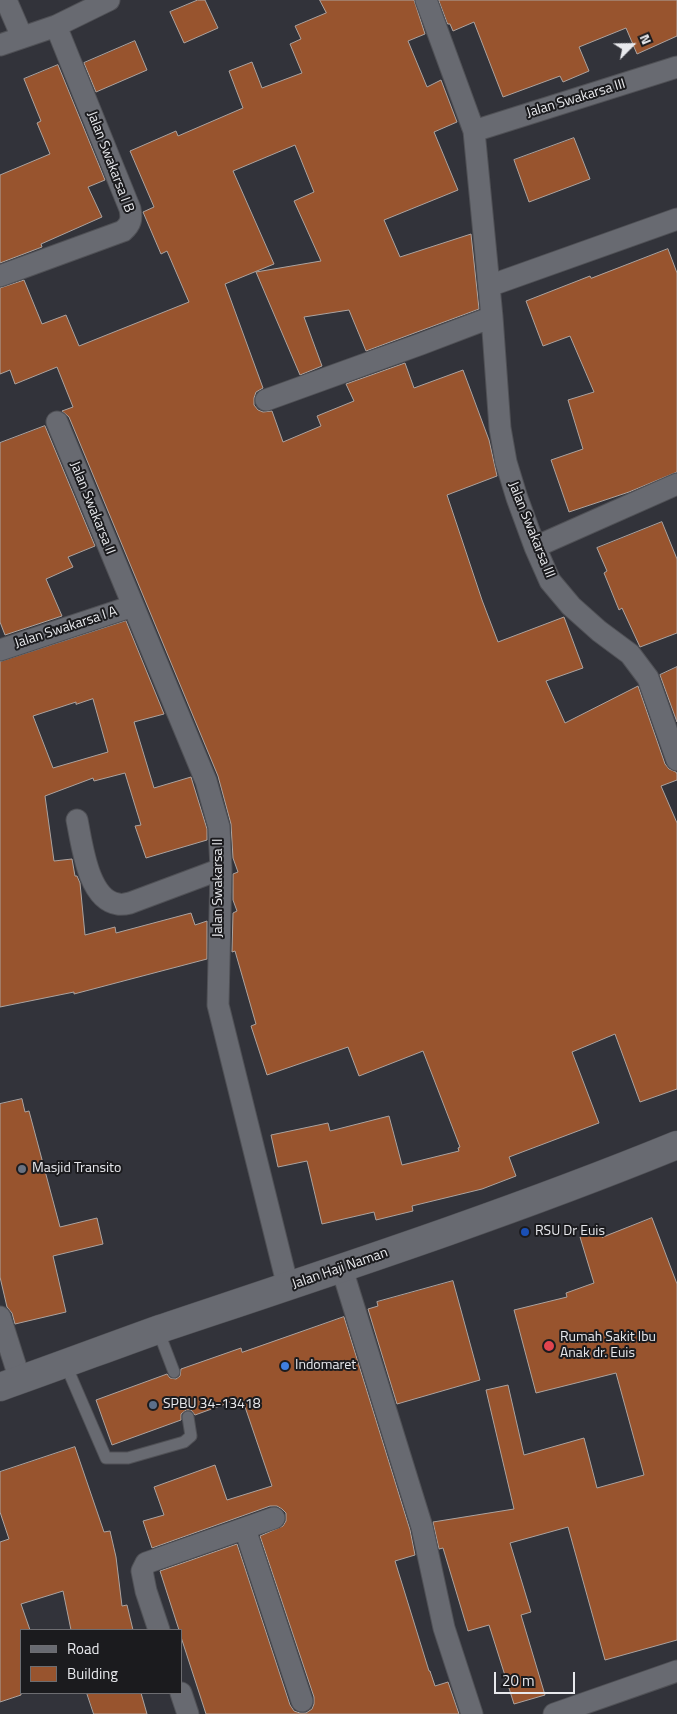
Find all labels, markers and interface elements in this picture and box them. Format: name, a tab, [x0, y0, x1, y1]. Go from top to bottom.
north arrow	[607, 20, 657, 70]
text: N	[635, 30, 658, 48]
street label: Jalan Swakarsa III	[525, 76, 627, 122]
street label: Jalan Swakarsa I B	[83, 109, 137, 215]
street label: Jalan Swakarsa II	[66, 459, 118, 557]
street label: Jalan Swakarsa III	[504, 479, 558, 581]
street label: Jalan Swakarsa I A	[13, 603, 119, 653]
street label: Jalan Swakarsa II	[211, 839, 227, 937]
place label: Masjid Transito	[32, 1161, 121, 1177]
marker: Masjid Transito	[16, 1163, 28, 1175]
place label: RSU Dr Euis	[535, 1224, 605, 1240]
marker: RSU Dr Euis	[519, 1226, 531, 1238]
street label: Jalan Haji Naman	[290, 1245, 390, 1293]
place label: Rumah Sakit Ibu Anak dr. Euis	[560, 1330, 656, 1362]
marker: Rumah Sakit Ibu Anak dr. Euis	[542, 1339, 556, 1353]
place label: Indomaret	[295, 1358, 356, 1374]
marker: Indomaret	[279, 1360, 291, 1372]
place label: SPBU 34-13418	[163, 1397, 261, 1413]
marker: SPBU 34-13418	[147, 1399, 159, 1411]
legend	[20, 1629, 182, 1694]
text: Road	[67, 1637, 99, 1660]
text: Building	[67, 1662, 118, 1685]
scale bar	[497, 1662, 578, 1694]
text: 20 m	[502, 1669, 535, 1692]

